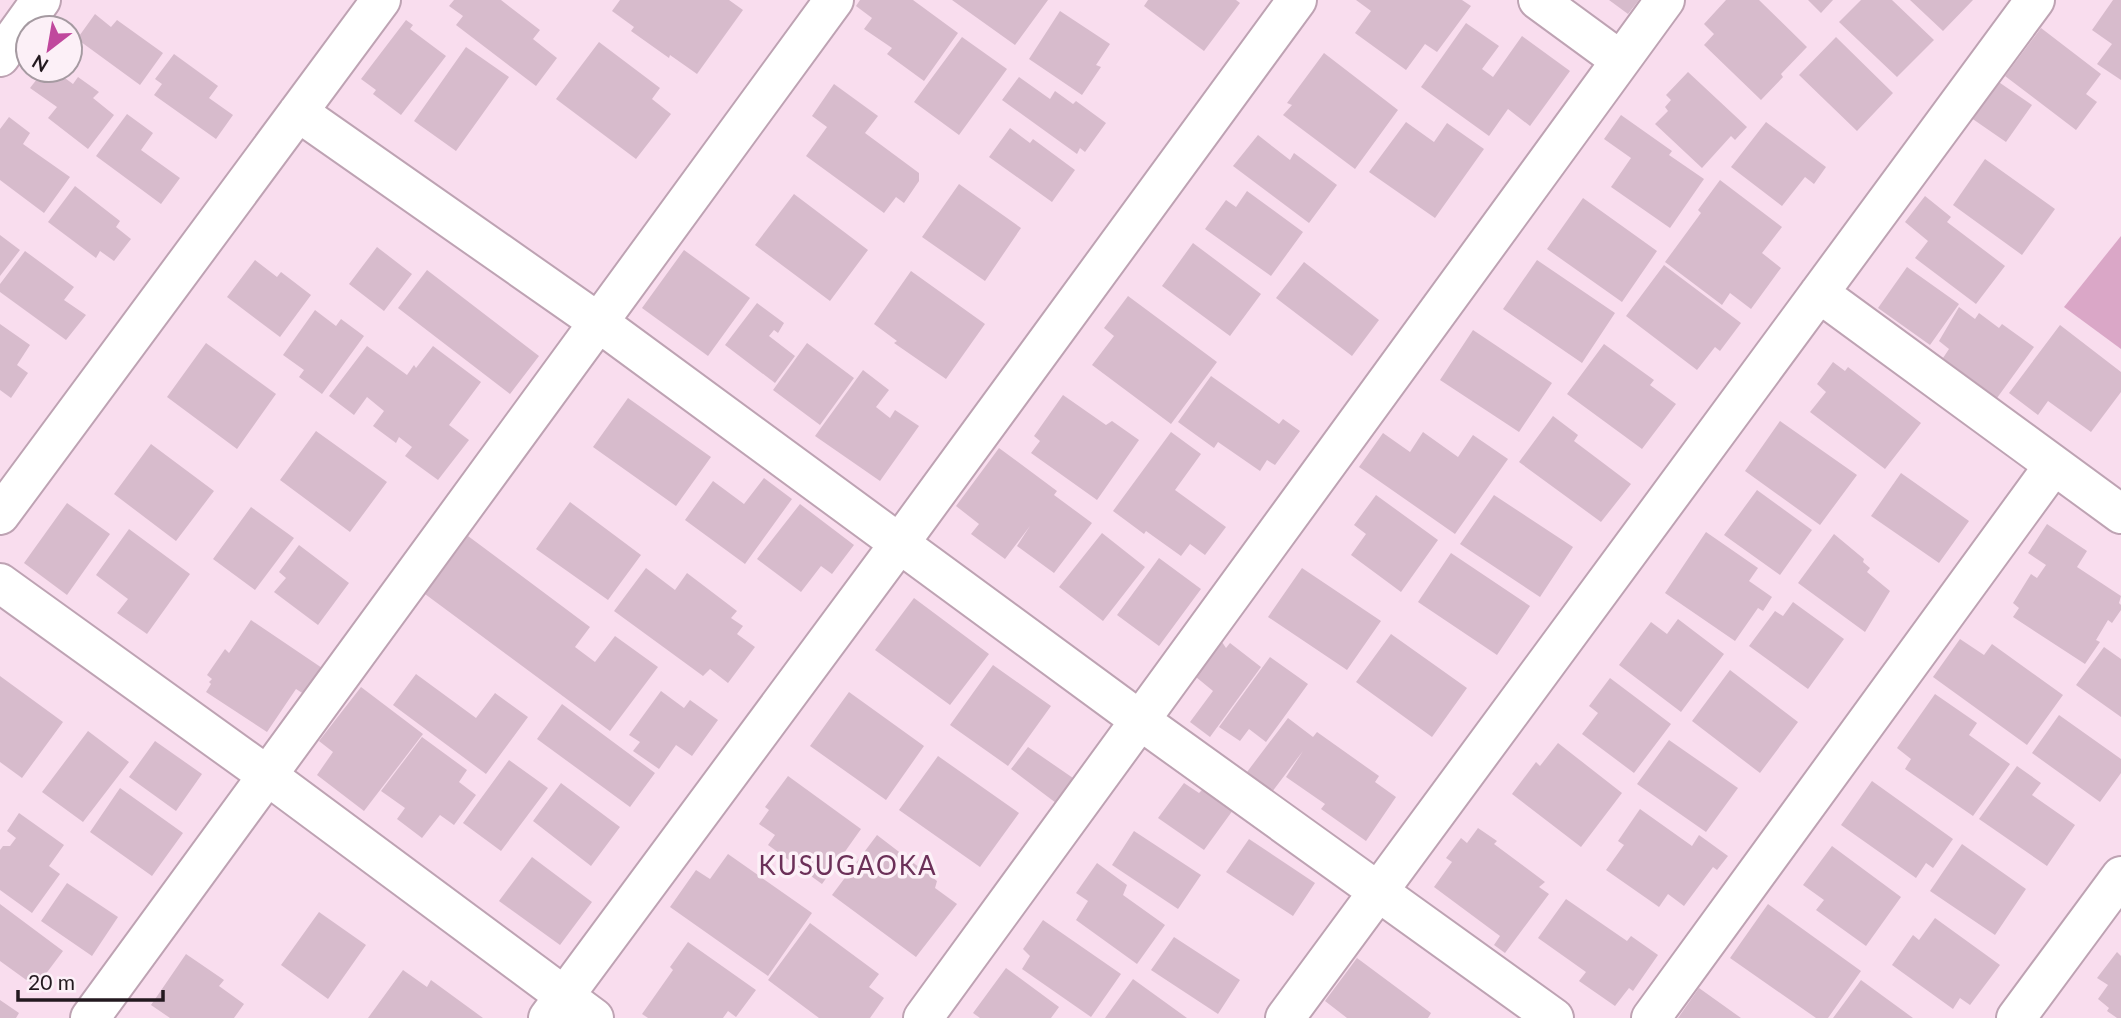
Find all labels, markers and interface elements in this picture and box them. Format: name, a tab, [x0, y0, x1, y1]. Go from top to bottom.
north arrow	[14, 14, 84, 84]
text: N	[28, 50, 52, 78]
district label: KUSUGAOKA	[758, 849, 938, 881]
scale bar	[18, 958, 163, 1002]
text: 20 m	[28, 969, 75, 994]

